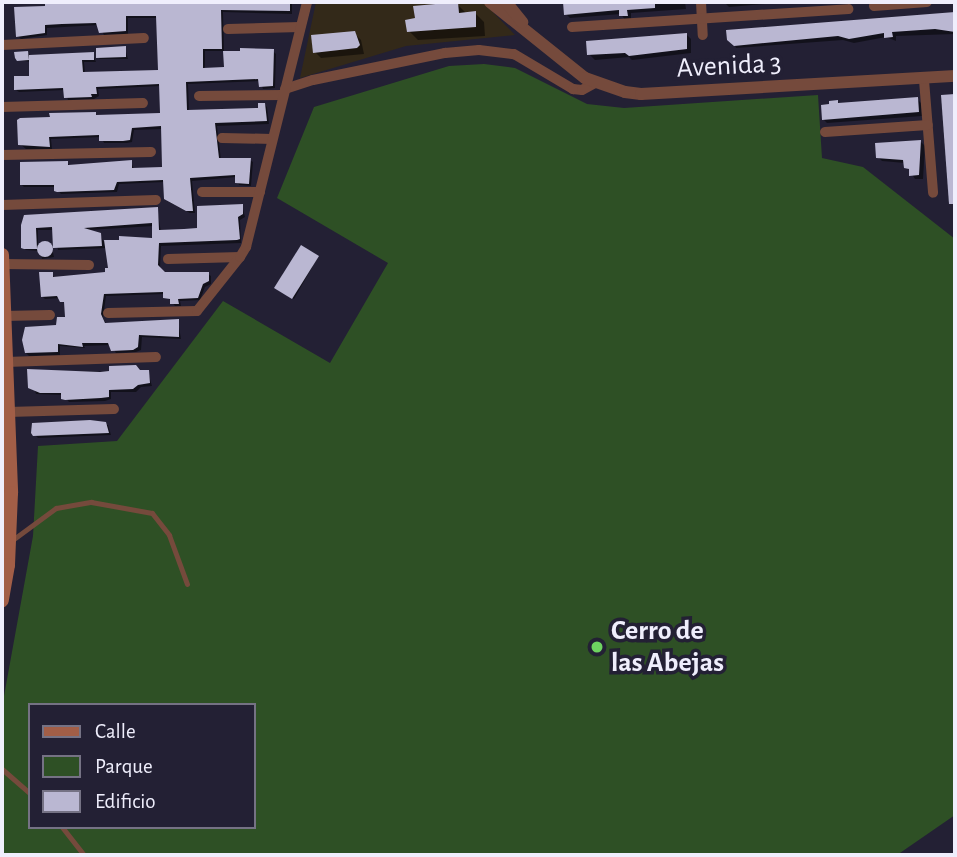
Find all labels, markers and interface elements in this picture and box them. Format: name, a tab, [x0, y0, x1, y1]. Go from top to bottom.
street label: Avenida 3	[676, 46, 782, 86]
place label: Cerro de las Abejas	[611, 614, 724, 680]
marker: Cerro de las Abejas	[589, 639, 605, 655]
legend	[28, 703, 256, 829]
text: Calle	[95, 721, 136, 742]
text: Parque	[95, 756, 153, 777]
text: Edificio	[95, 791, 156, 812]

